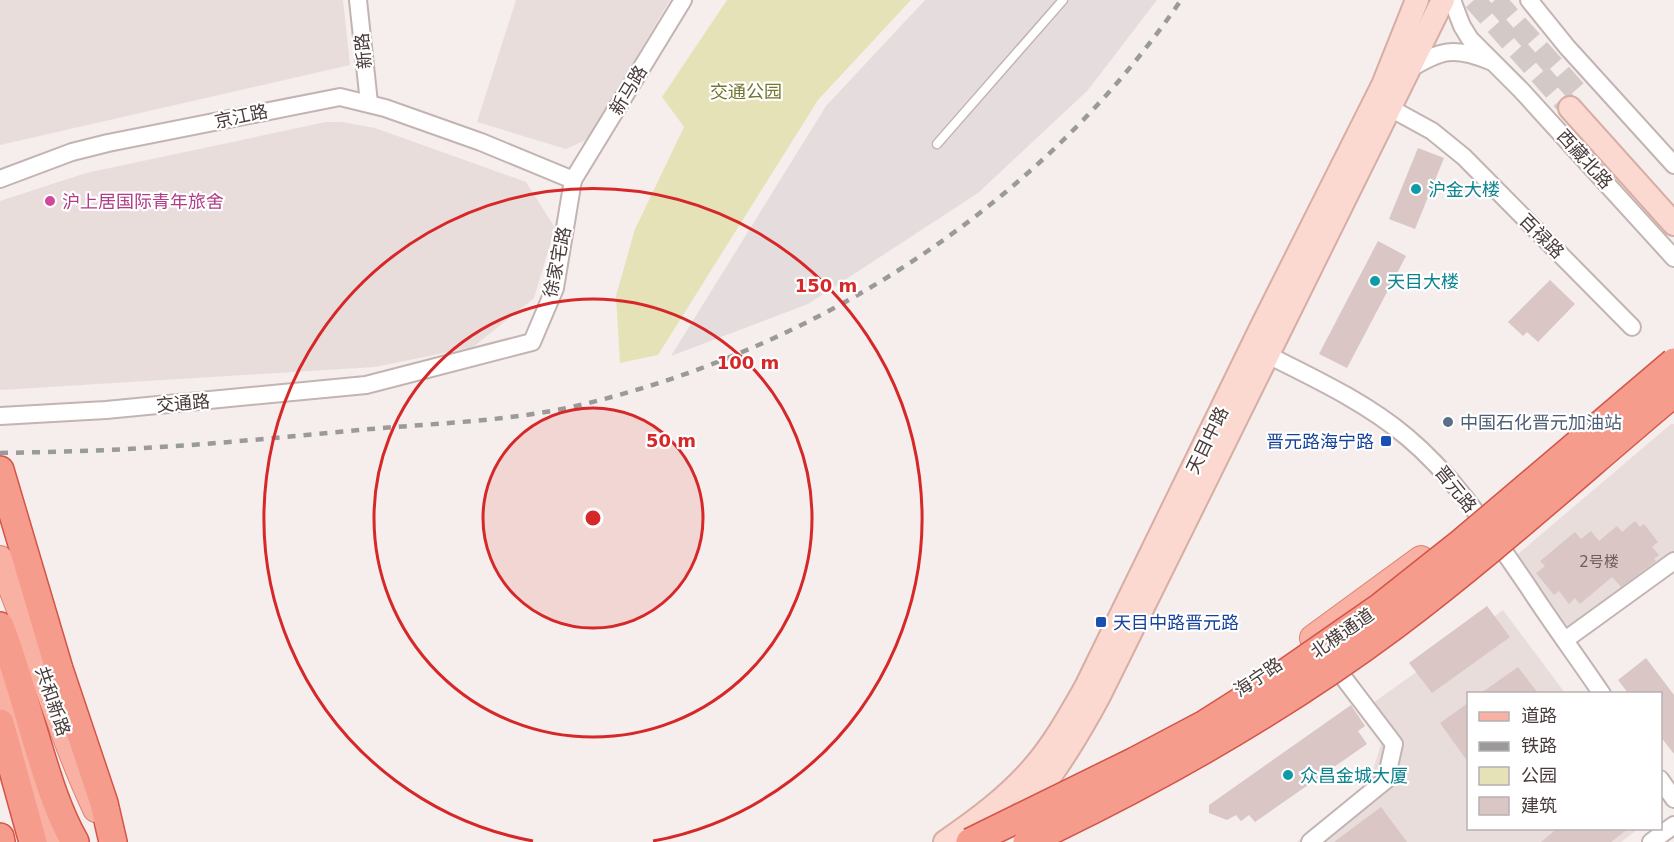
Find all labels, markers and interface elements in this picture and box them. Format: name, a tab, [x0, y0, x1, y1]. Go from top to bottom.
street label: 新路	[351, 32, 375, 70]
street label: 新马路	[605, 61, 651, 119]
park label: 交通公园	[710, 81, 782, 102]
street label: 京江路	[212, 100, 270, 132]
street label: 西藏北路	[1553, 125, 1617, 193]
place label: 沪金大楼	[1428, 179, 1500, 200]
marker: 沪金大楼	[1409, 182, 1423, 196]
place label: 沪上居国际青年旅舍	[62, 191, 224, 212]
marker: 沪上居国际青年旅舍	[43, 194, 57, 208]
street label: 百禄路	[1515, 209, 1569, 263]
street label: 徐家宅路	[539, 225, 575, 299]
place label: 天目大楼	[1387, 271, 1459, 292]
marker: 天目大楼	[1368, 274, 1382, 288]
text: 150 m	[795, 275, 857, 296]
text: 100 m	[717, 352, 779, 373]
street label: 交通路	[155, 390, 211, 416]
street label: 天目中路	[1182, 403, 1232, 477]
place label: 中国石化晋元加油站	[1460, 412, 1622, 433]
marker: 中国石化晋元加油站	[1441, 415, 1455, 429]
text: 50 m	[646, 430, 696, 451]
place label: 晋元路海宁路	[1266, 431, 1374, 452]
marker: 晋元路海宁路	[1379, 434, 1393, 448]
street label: 晋元路	[1431, 461, 1481, 517]
centre of rings	[583, 508, 603, 528]
house number: 2号楼	[1579, 553, 1619, 571]
street label: 北横通道	[1306, 604, 1378, 662]
place label: 天目中路晋元路	[1113, 612, 1239, 633]
marker: 天目中路晋元路	[1094, 615, 1108, 629]
street label: 海宁路	[1230, 653, 1286, 701]
street label: 共和新路	[31, 664, 75, 738]
legend	[1467, 692, 1662, 830]
text: 道路	[1521, 705, 1557, 726]
text: 铁路	[1521, 735, 1557, 756]
place label: 众昌金城大厦	[1300, 765, 1408, 786]
text: 公园	[1521, 765, 1557, 786]
marker: 众昌金城大厦	[1281, 768, 1295, 782]
text: 建筑	[1521, 795, 1557, 816]

